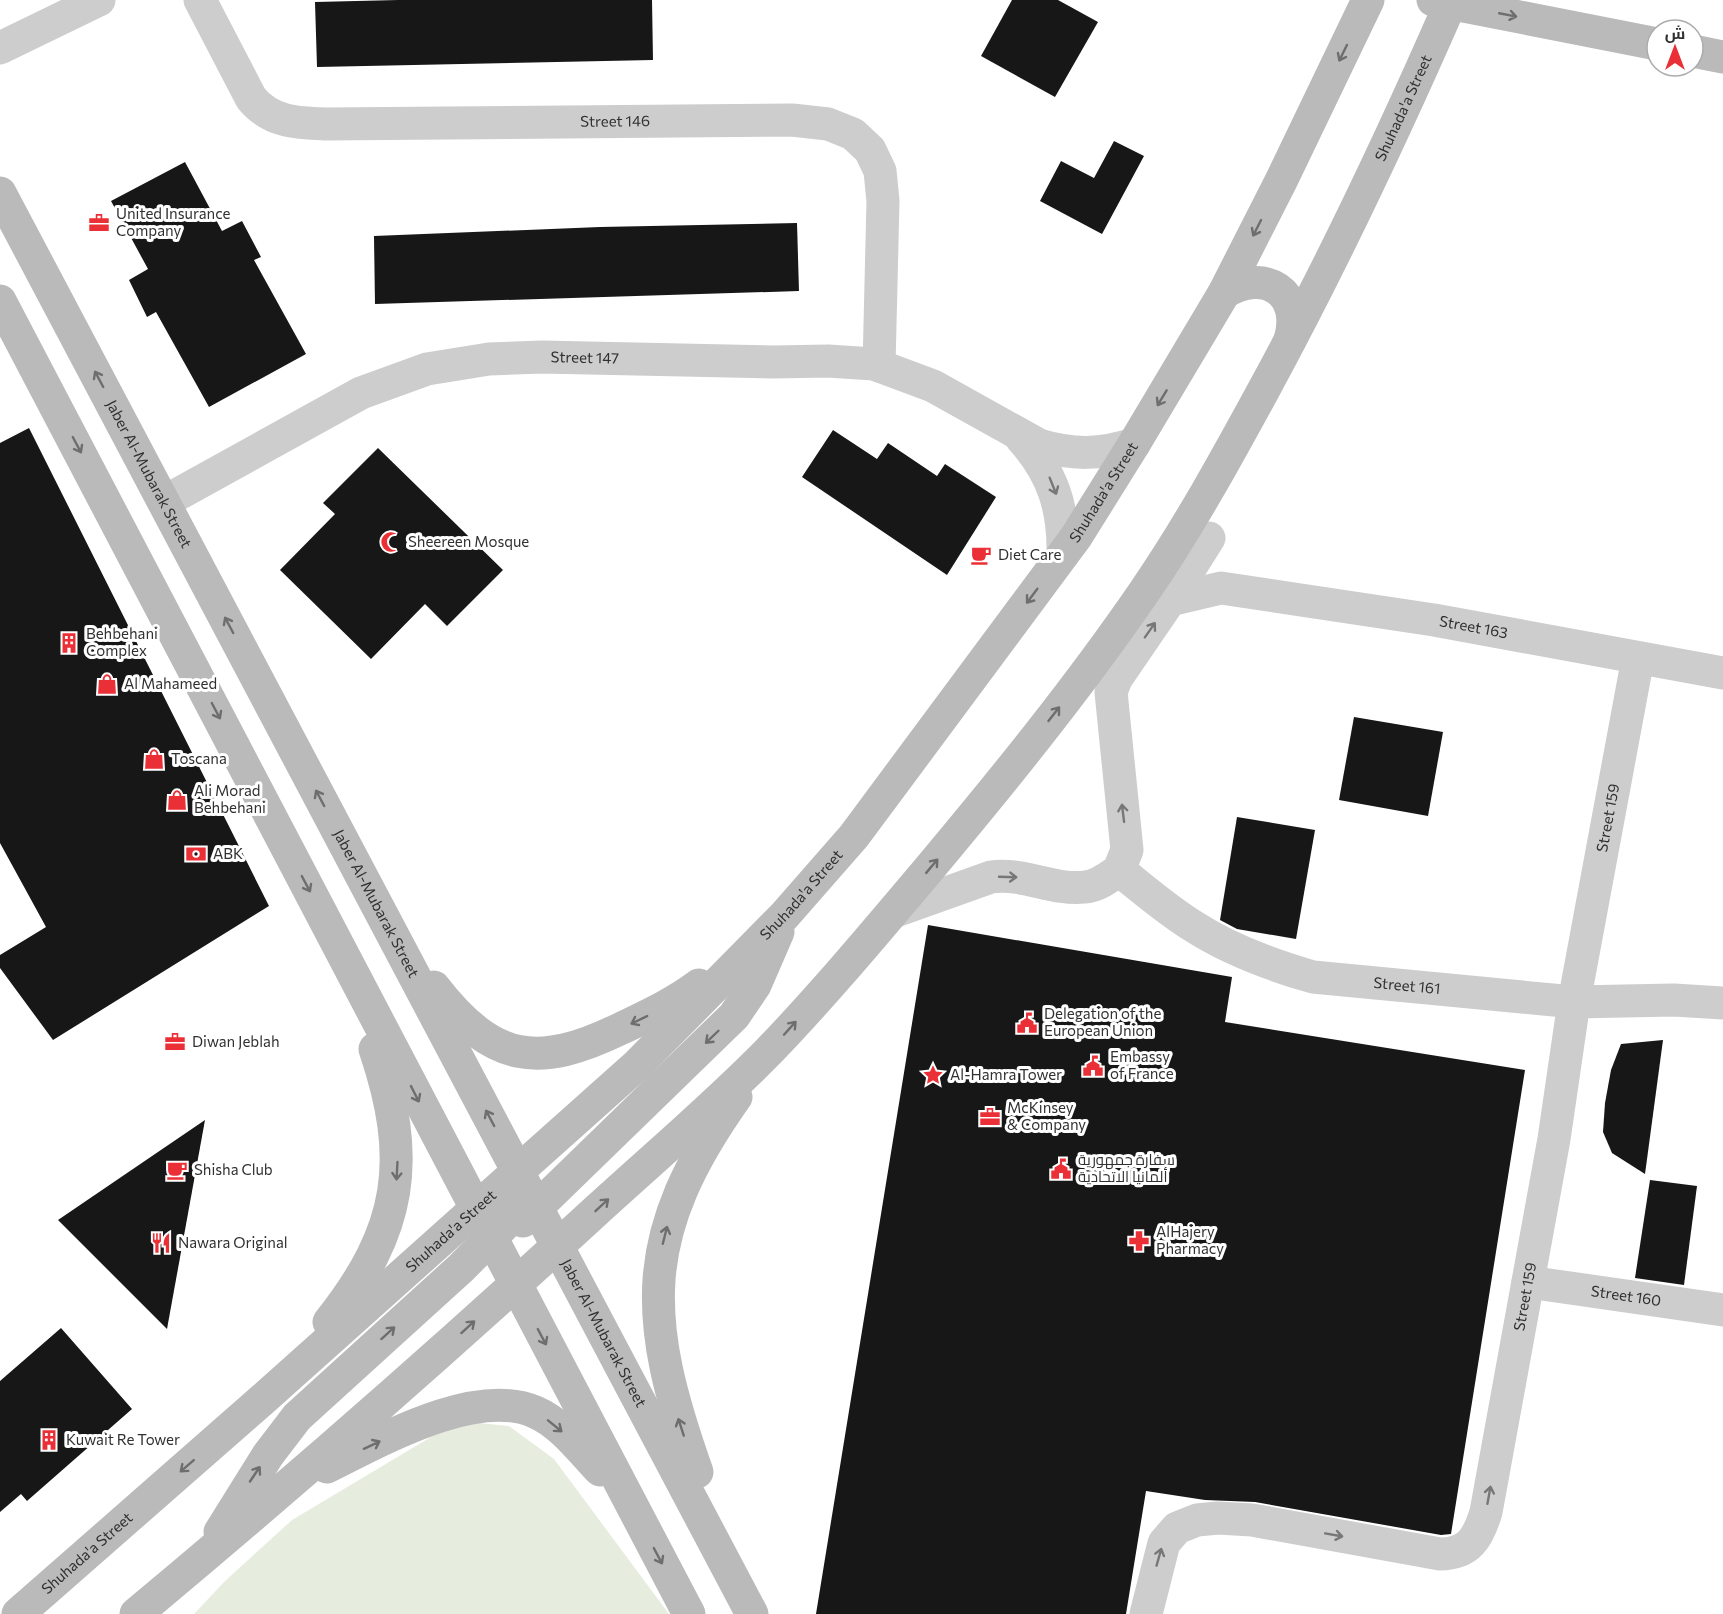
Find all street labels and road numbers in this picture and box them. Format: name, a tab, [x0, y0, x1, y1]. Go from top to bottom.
street label: Shuhada'a Street	[1370, 52, 1435, 164]
street label: Street 146	[580, 111, 650, 130]
street label: Street 147	[550, 347, 619, 367]
street label: Jaber Al-Mubarak Street	[103, 396, 196, 551]
street label: Shuhada'a Street	[1065, 438, 1141, 546]
street label: Street 163	[1438, 611, 1509, 641]
street label: Street 159	[1592, 782, 1622, 854]
street label: Jaber Al-Mubarak Street	[330, 826, 423, 980]
street label: Shuhada'a Street	[756, 846, 846, 943]
street label: Street 161	[1373, 973, 1441, 997]
street label: Shuhada'a Street	[401, 1185, 499, 1275]
street label: Jaber Al-Mubarak Street	[558, 1256, 651, 1410]
street label: Street 159	[1509, 1261, 1539, 1332]
street label: Street 160	[1590, 1281, 1662, 1309]
street label: Shuhada'a Street	[37, 1508, 136, 1597]

